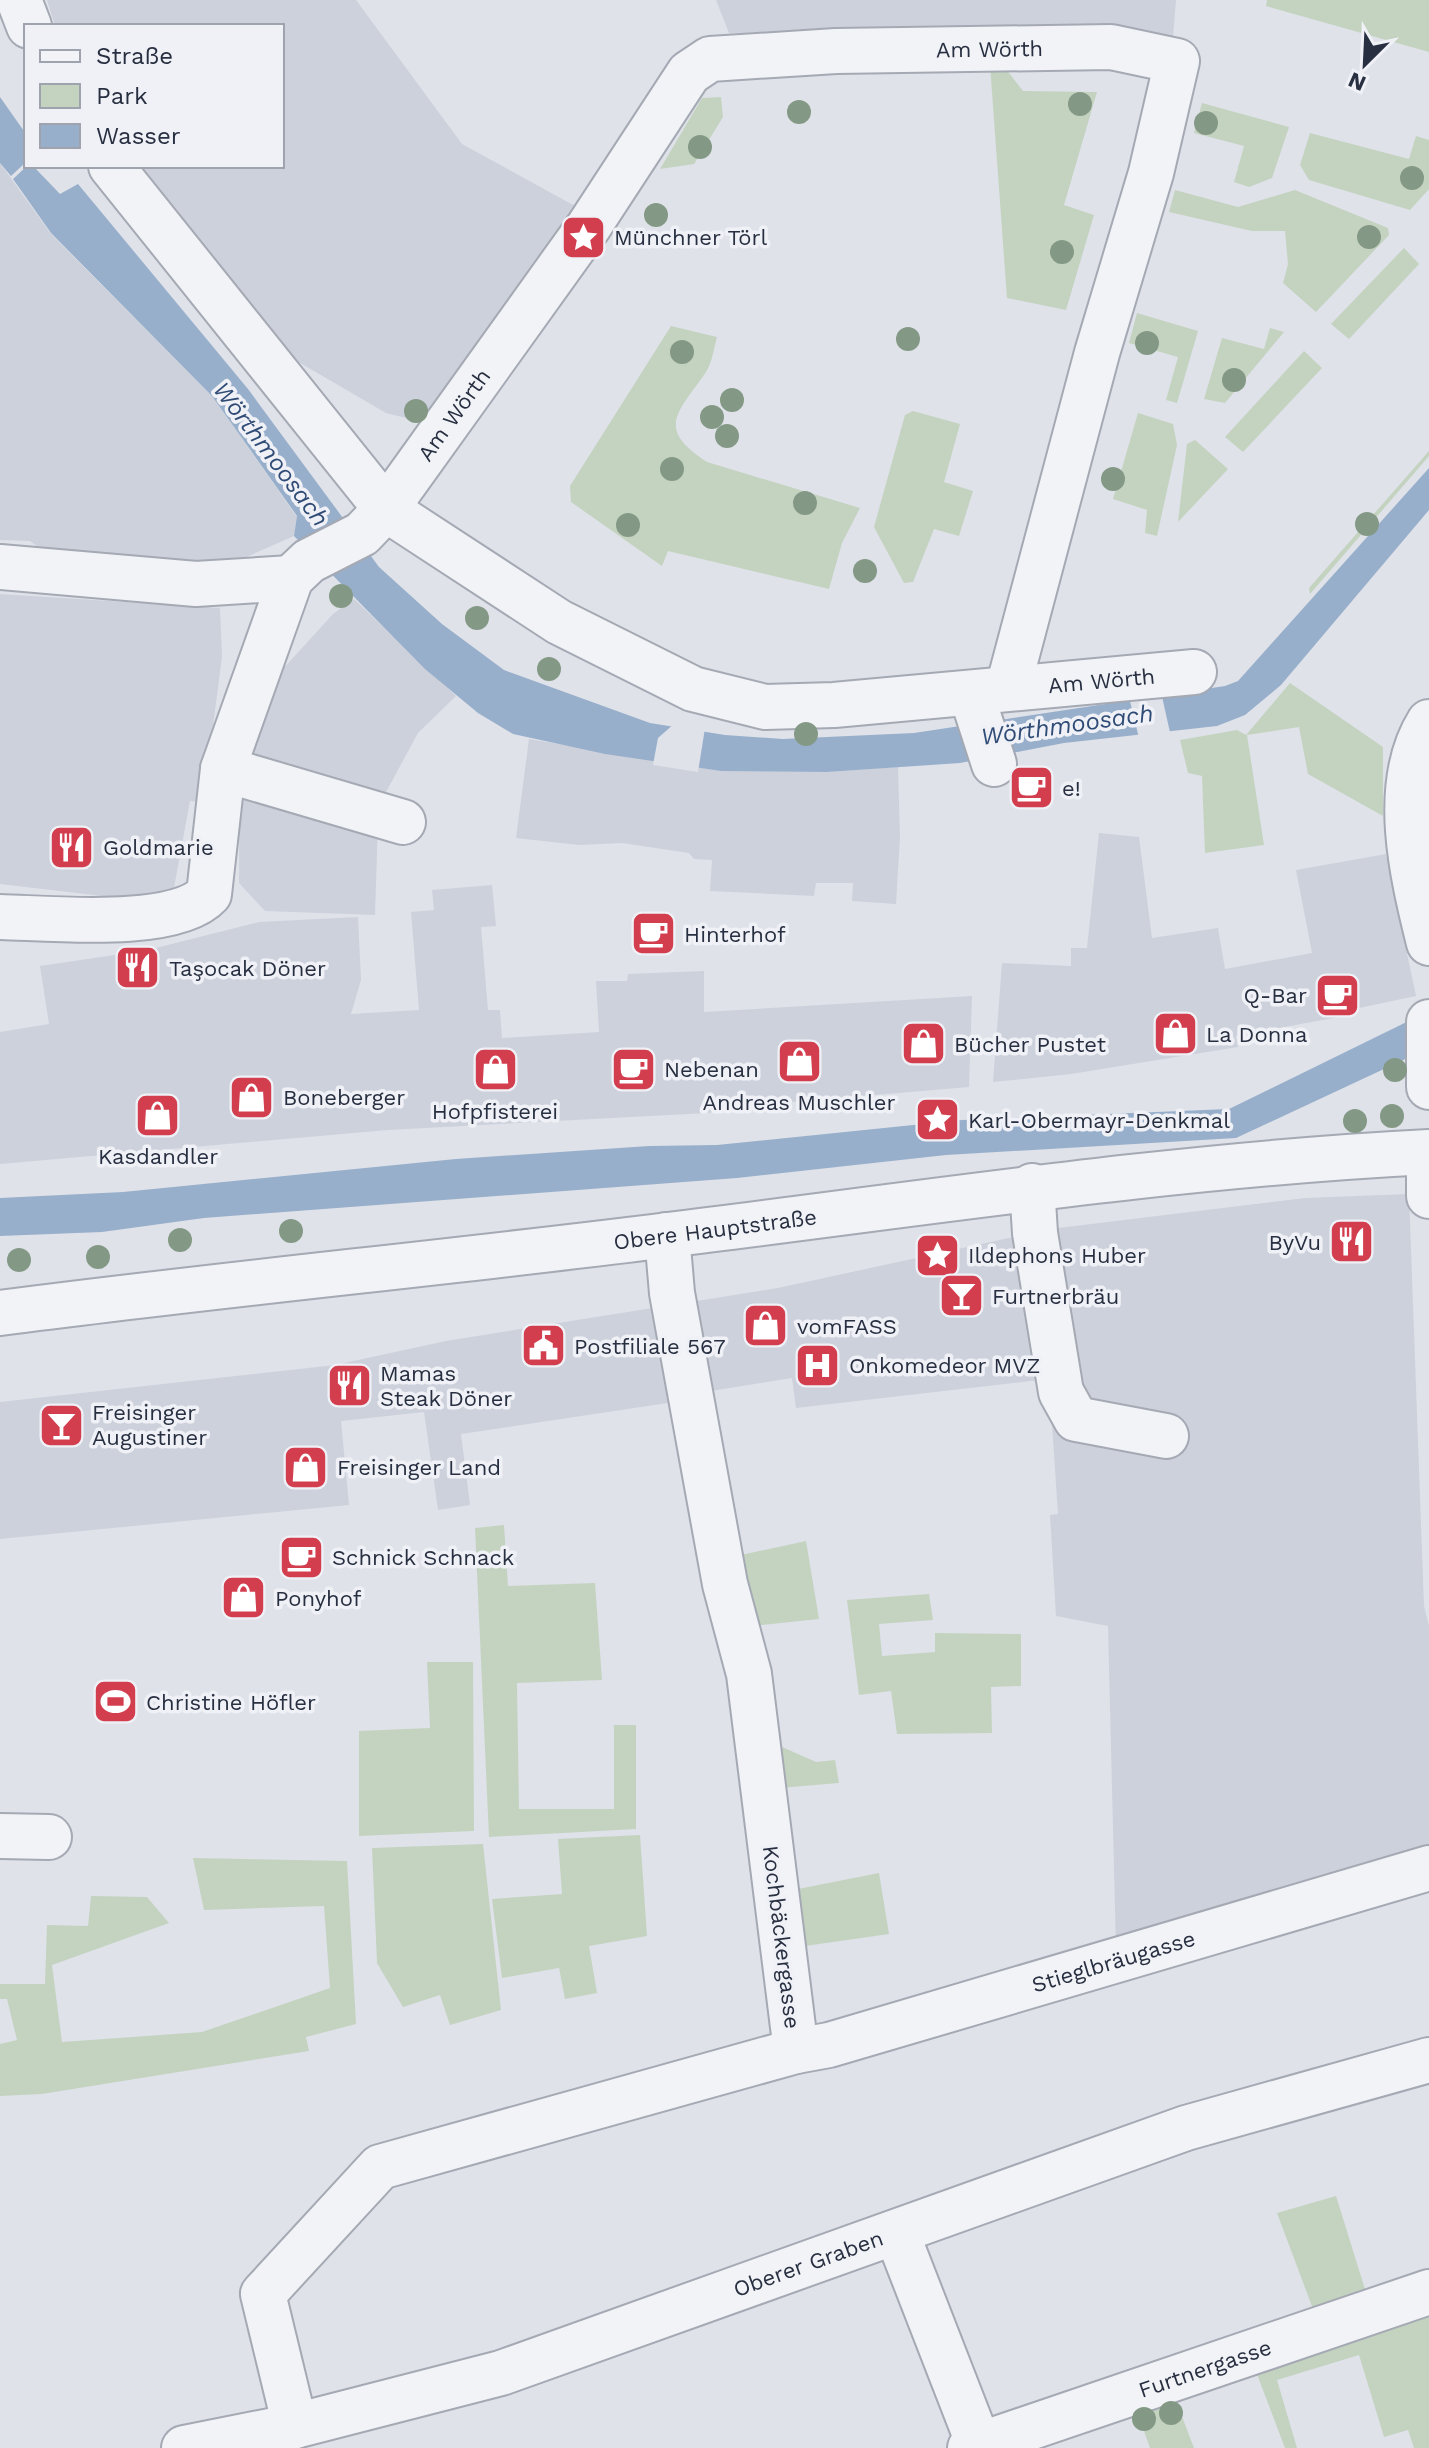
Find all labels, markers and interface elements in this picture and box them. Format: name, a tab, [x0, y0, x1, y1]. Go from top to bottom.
legend	[24, 24, 284, 168]
north arrow	[1325, 24, 1405, 104]
street label: Am Wörth	[936, 36, 1043, 63]
text: Straße	[96, 42, 173, 70]
text: N	[1345, 67, 1370, 97]
text: Park	[96, 82, 148, 110]
text: Wasser	[96, 122, 181, 150]
place icon: Münchner Törl	[559, 213, 607, 261]
place label: Münchner Törl	[614, 225, 767, 250]
street label: Am Wörth	[413, 364, 495, 466]
water label: Wörthmoosach	[208, 376, 334, 532]
street label: Am Wörth	[1047, 664, 1156, 698]
water label: Wörthmoosach	[979, 699, 1155, 751]
cafe icon: e!	[1007, 764, 1055, 812]
place label: e!	[1062, 776, 1081, 801]
restaurant icon: Goldmarie	[48, 823, 96, 871]
place label: Goldmarie	[103, 835, 214, 860]
cafe icon: Hinterhof	[629, 910, 677, 958]
place label: Hinterhof	[684, 922, 786, 947]
restaurant icon: Taşocak Döner	[114, 944, 162, 992]
place label: Taşocak Döner	[169, 956, 326, 981]
cafe icon: Q-Bar	[1314, 971, 1362, 1019]
place label: Q-Bar	[1244, 983, 1307, 1008]
shop icon: La Donna	[1151, 1010, 1199, 1058]
shop icon: Bücher Pustet	[899, 1020, 947, 1068]
place label: La Donna	[1206, 1022, 1307, 1047]
place label: Bücher Pustet	[954, 1032, 1106, 1057]
shop icon: Andreas Muschler	[775, 1037, 823, 1085]
cafe icon: Nebenan	[609, 1045, 657, 1093]
shop icon: Hofpfisterei	[471, 1046, 519, 1094]
place label: Nebenan	[664, 1057, 759, 1082]
shop icon: Boneberger	[228, 1073, 276, 1121]
place label: Boneberger	[283, 1085, 405, 1110]
place label: Andreas Muschler	[703, 1090, 895, 1115]
shop icon: Kasdandler	[134, 1091, 182, 1139]
place icon: Karl-Obermayr-Denkmal	[913, 1096, 961, 1144]
place label: Hofpfisterei	[432, 1099, 558, 1124]
place label: Karl-Obermayr-Denkmal	[968, 1108, 1230, 1133]
place label: Kasdandler	[98, 1144, 218, 1169]
street label: Obere Hauptstraße	[612, 1204, 818, 1255]
restaurant icon: ByVu	[1328, 1218, 1376, 1266]
place label: ByVu	[1268, 1230, 1321, 1255]
place icon: Ildephons Huber	[913, 1231, 961, 1279]
place label: Ildephons Huber	[968, 1243, 1146, 1268]
bar icon: Furtnerbräu	[937, 1272, 985, 1320]
place label: Furtnerbräu	[992, 1284, 1119, 1309]
shop icon: vomFASS	[742, 1302, 790, 1350]
place label: vomFASS	[797, 1314, 897, 1339]
public building icon: Postfiliale 567	[519, 1322, 567, 1370]
place label: Postfiliale 567	[574, 1334, 726, 1359]
hospital icon: Onkomedeor MVZ	[794, 1341, 842, 1389]
place label: Onkomedeor MVZ	[849, 1353, 1040, 1378]
place label: Mamas Steak Döner	[380, 1361, 512, 1411]
restaurant icon: Mamas Steak Döner	[325, 1362, 373, 1410]
place label: Freisinger Augustiner	[92, 1400, 207, 1450]
bar icon: Freisinger Augustiner	[37, 1401, 85, 1449]
shop icon: Freisinger Land	[282, 1443, 330, 1491]
place label: Freisinger Land	[337, 1455, 501, 1480]
cafe icon: Schnick Schnack	[277, 1533, 325, 1581]
place label: Schnick Schnack	[332, 1545, 514, 1570]
shop icon: Ponyhof	[220, 1574, 268, 1622]
place label: Ponyhof	[275, 1586, 362, 1611]
sports icon: Christine Höfler	[91, 1678, 139, 1726]
place label: Christine Höfler	[146, 1690, 316, 1715]
street label: Kochbäckergasse	[758, 1844, 805, 2030]
street label: Stieglbräugasse	[1029, 1926, 1198, 1997]
street label: Oberer Graben	[730, 2225, 887, 2302]
street label: Furtnergasse	[1135, 2335, 1275, 2403]

